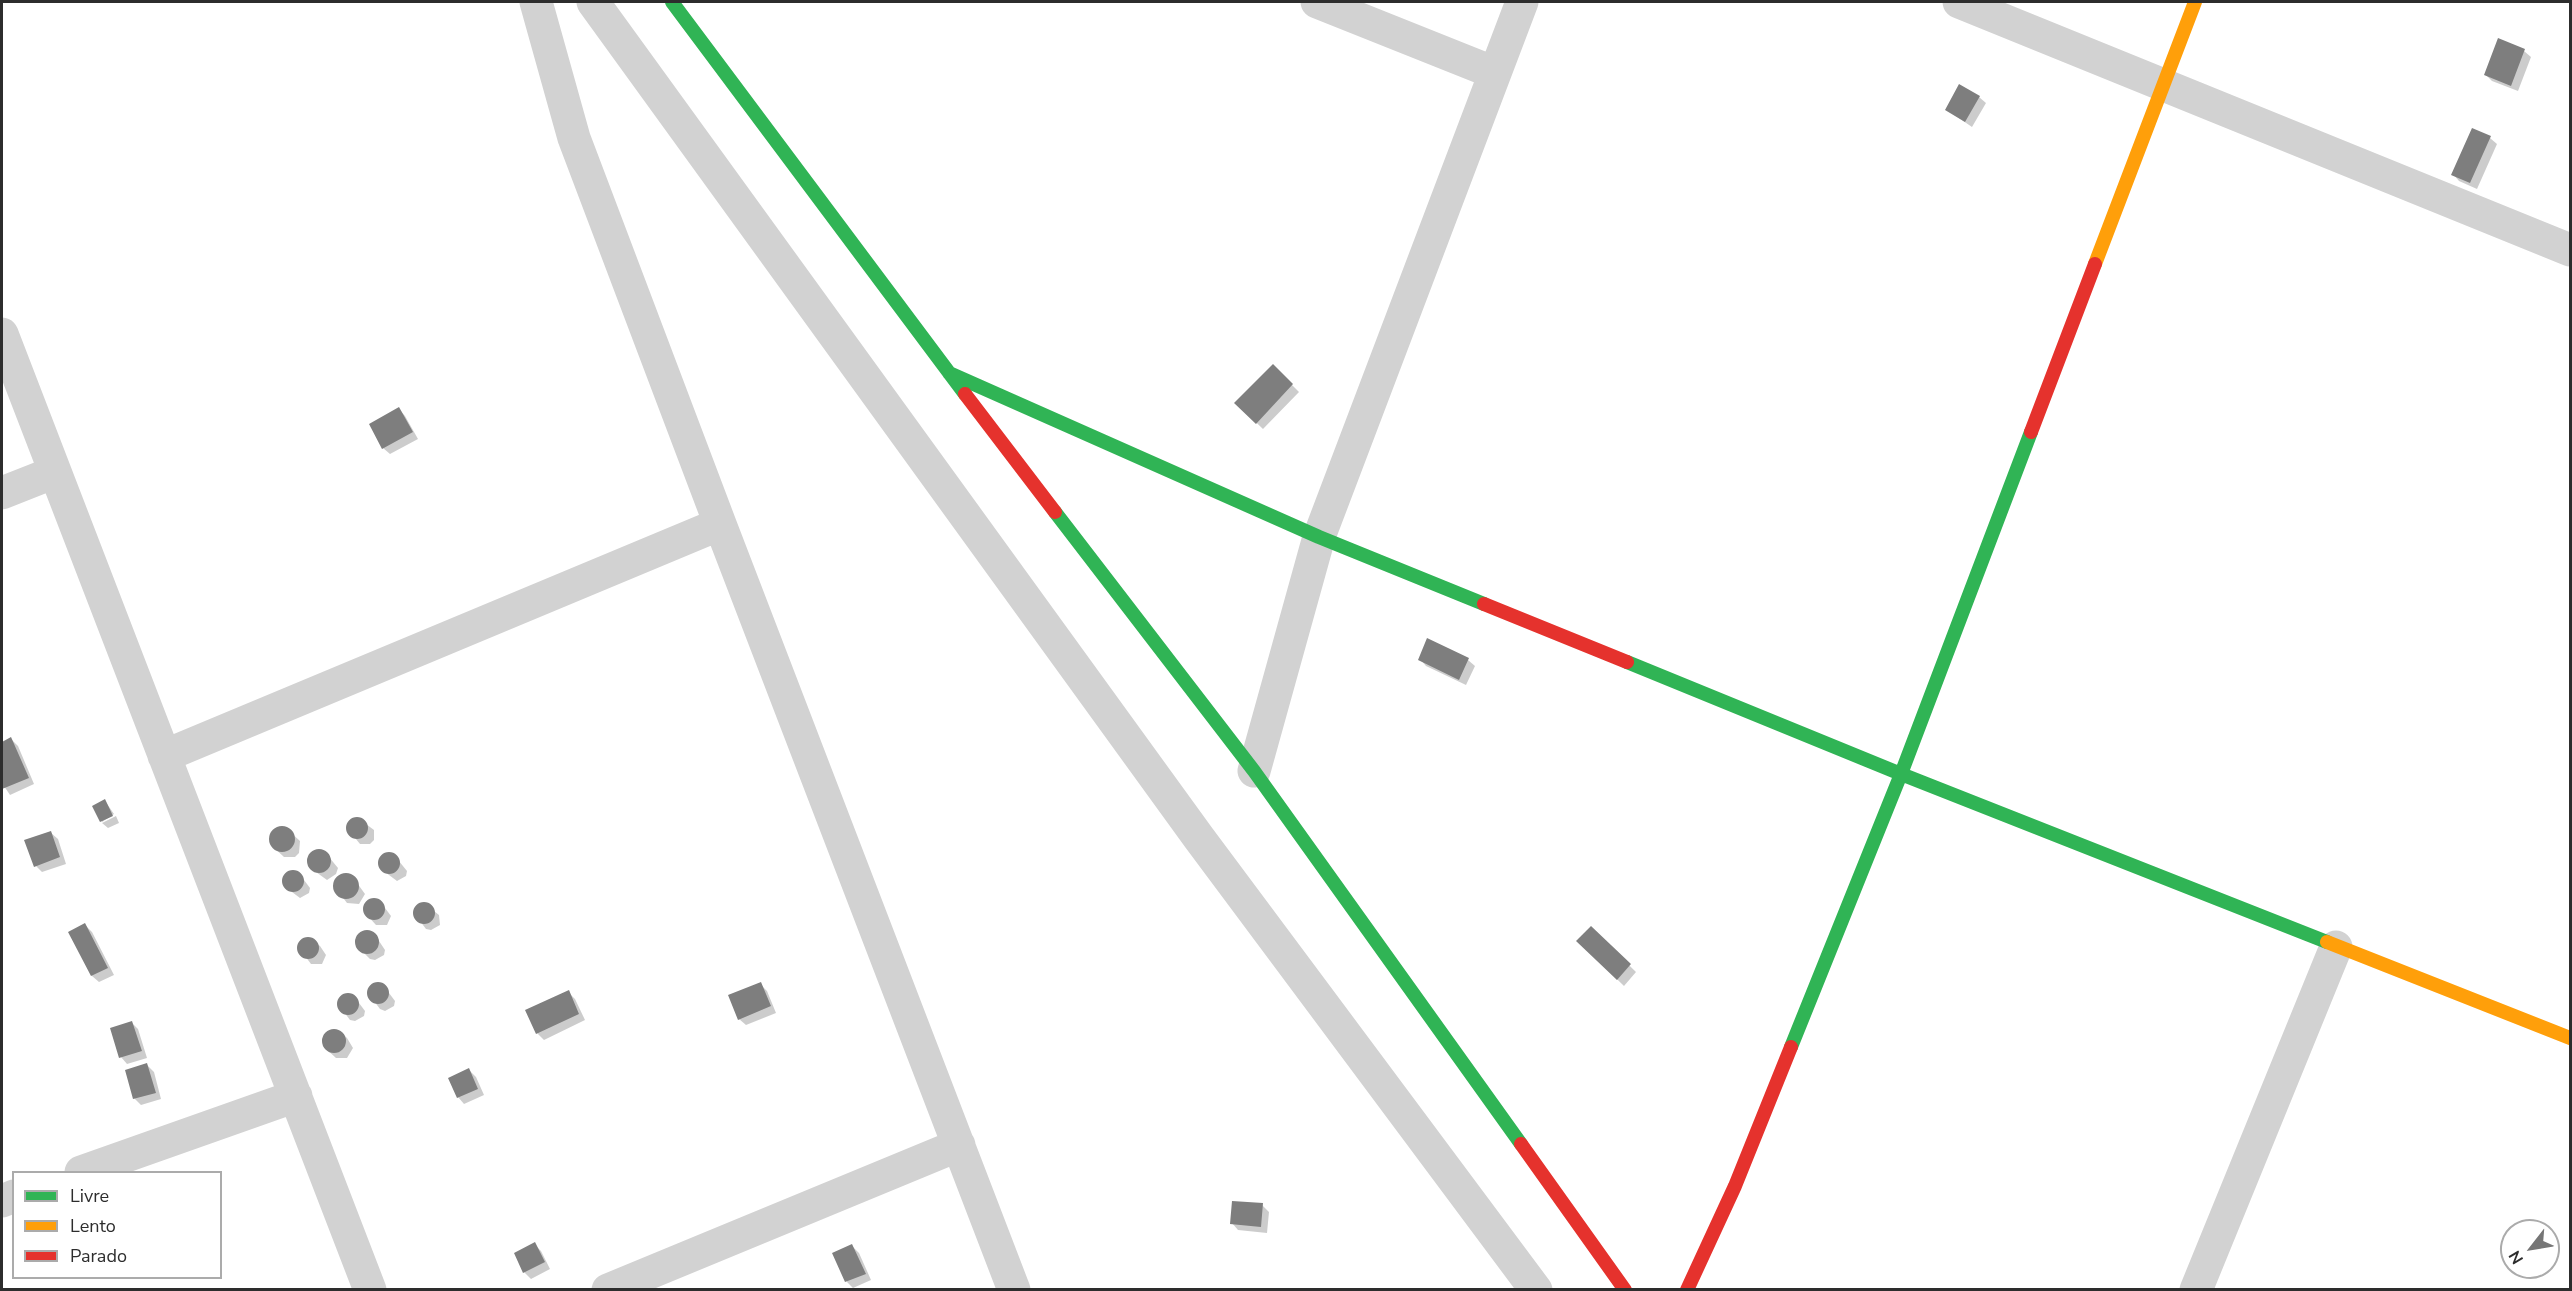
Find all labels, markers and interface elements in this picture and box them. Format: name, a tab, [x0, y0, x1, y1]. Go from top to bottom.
legend	[12, 1171, 222, 1279]
text: Livre	[70, 1184, 109, 1208]
text: Lento	[70, 1214, 116, 1238]
north arrow	[2500, 1219, 2560, 1279]
text: Parado	[70, 1244, 127, 1268]
text: N	[2504, 1246, 2529, 1268]

